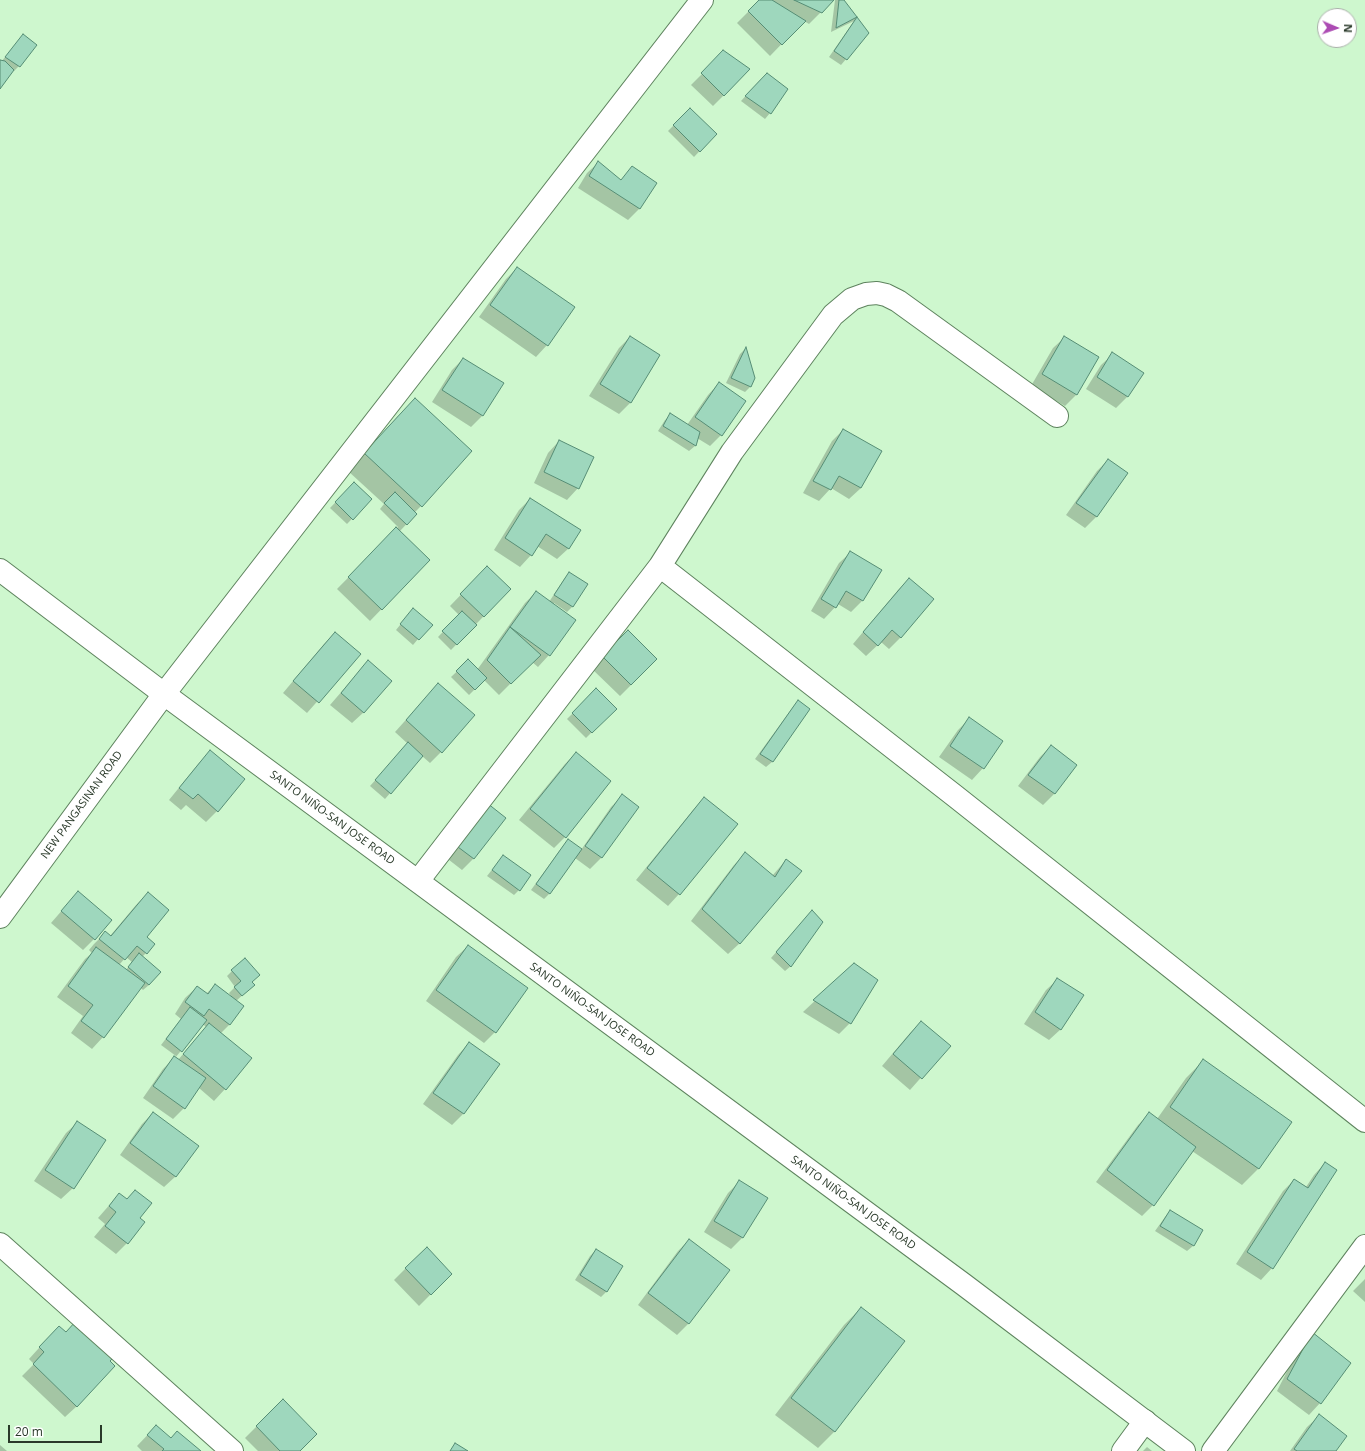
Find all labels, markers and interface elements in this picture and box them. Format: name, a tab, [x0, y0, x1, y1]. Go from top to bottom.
north arrow	[1317, 8, 1357, 48]
text: N	[1341, 24, 1356, 33]
street label: NEW PANGASINAN ROAD	[38, 749, 126, 861]
street label: SANTO NIÑO-SAN JOSE ROAD	[267, 768, 397, 868]
street label: SANTO NIÑO-SAN JOSE ROAD	[527, 960, 657, 1060]
street label: SANTO NIÑO-SAN JOSE ROAD	[788, 1153, 918, 1253]
scale bar	[10, 1417, 104, 1443]
text: 20 m	[15, 1423, 43, 1440]

